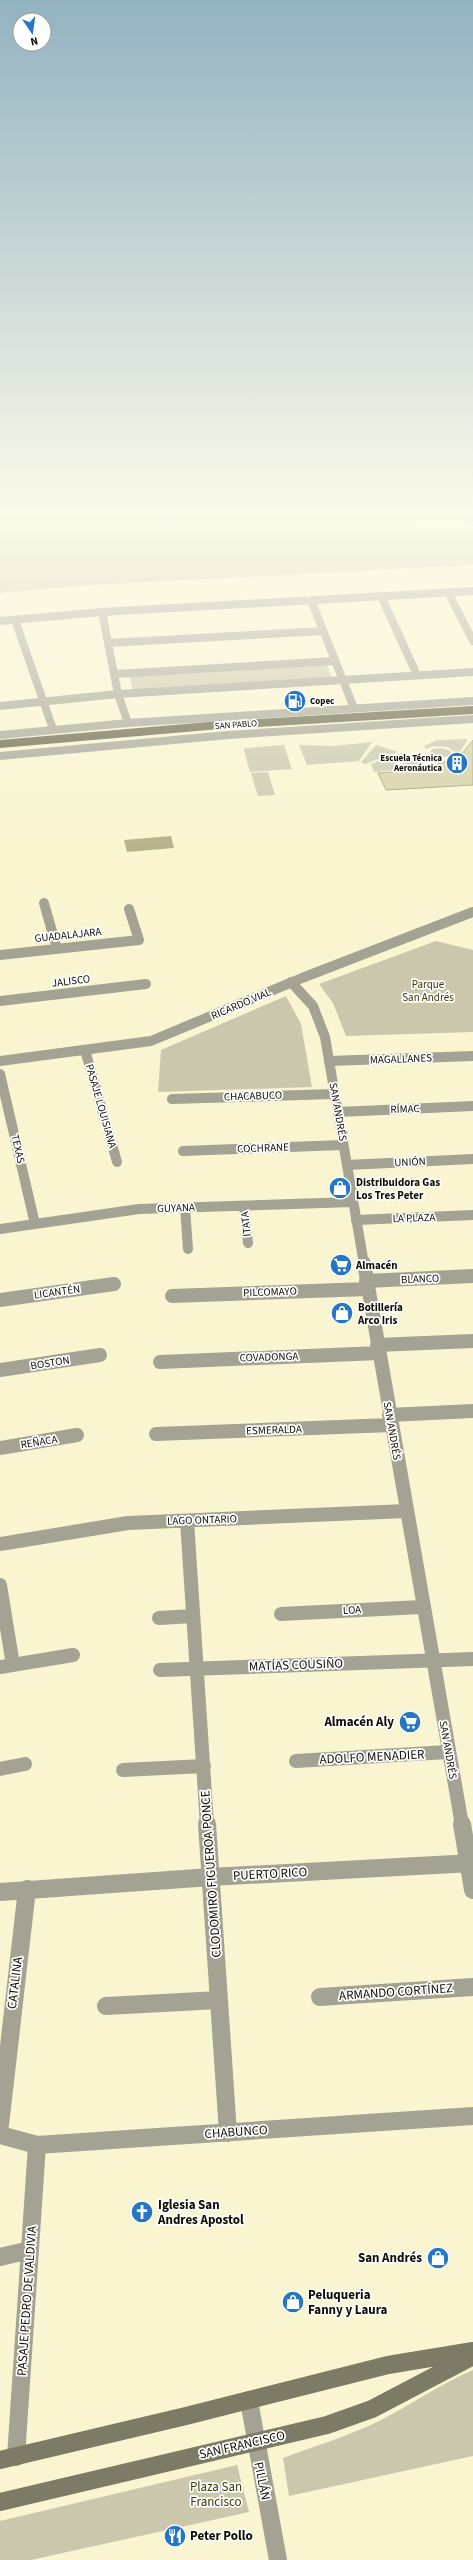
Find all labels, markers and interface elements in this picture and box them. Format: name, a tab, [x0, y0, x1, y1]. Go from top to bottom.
north arrow	[12, 12, 52, 52]
text: N	[29, 33, 39, 49]
fuel station icon: Copec	[282, 688, 308, 714]
place label: Copec	[310, 695, 334, 708]
street label: SAN PABLO	[214, 717, 258, 733]
building icon: Escuela Técnica Aeronáutica	[444, 750, 470, 776]
place label: Escuela Técnica Aeronáutica	[380, 752, 442, 775]
street label: GUADALAJARA	[34, 924, 102, 946]
street label: JALISCO	[51, 971, 91, 991]
park label: Parque San Andrés	[402, 977, 454, 1005]
street label: RICARDO VIAL	[209, 984, 274, 1023]
street label: MAGALLANES	[370, 1050, 432, 1068]
street label: PASAJE LOUISIANA	[82, 1062, 120, 1150]
street label: SAN ANDRÉS	[325, 1082, 351, 1142]
street label: CHACABUCO	[224, 1087, 282, 1105]
street label: RÍMAC	[390, 1101, 420, 1117]
street label: TEXAS	[7, 1133, 29, 1165]
street label: COCHRANE	[237, 1140, 289, 1156]
street label: UNIÓN	[394, 1154, 426, 1170]
shop icon: Distribuidora Gas Los Tres Peter	[327, 1175, 353, 1201]
place label: Distribuidora Gas Los Tres Peter	[356, 1175, 440, 1203]
street label: GUYANA	[157, 1200, 195, 1216]
street label: LA PLAZA	[392, 1210, 436, 1226]
street label: ITATA	[237, 1211, 255, 1237]
supermarket icon: Almacén	[328, 1252, 354, 1278]
place label: Almacén	[355, 1258, 398, 1273]
street label: BLANCO	[401, 1271, 439, 1287]
street label: LICANTÉN	[33, 1281, 81, 1303]
street label: PILCOMAYO	[243, 1284, 297, 1300]
shop icon: Botillería Arco Iris	[329, 1300, 355, 1326]
place label: Botillería Arco Iris	[357, 1300, 403, 1328]
street label: COVADONGA	[239, 1348, 299, 1366]
street label: BOSTON	[29, 1353, 71, 1373]
street label: SAN ANDRÉS	[379, 1401, 405, 1461]
street label: ESMERALDA	[246, 1422, 302, 1438]
street label: REÑACA	[19, 1432, 59, 1452]
street label: LAGO ONTARIO	[167, 1511, 237, 1529]
street label: LOA	[343, 1602, 362, 1618]
street label: MATÍAS COUSIÑO	[249, 1654, 343, 1676]
supermarket icon: Almacén Aly	[397, 1709, 423, 1735]
place label: Almacén Aly	[323, 1713, 394, 1731]
street label: SAN ANDRÉS	[435, 1720, 461, 1780]
street label: ADOLFO MENADIER	[319, 1745, 425, 1769]
street label: CLODOMIRO FIGUEROA PONCE	[196, 1790, 226, 1958]
street label: PUERTO RICO	[232, 1863, 308, 1885]
street label: CATALINA	[3, 1955, 27, 2010]
street label: ARMANDO CORTÍNEZ	[338, 1979, 454, 2005]
street label: CHABUNCO	[204, 2121, 268, 2143]
place label: Iglesia San Andres Apostol	[157, 2196, 244, 2229]
church icon: Iglesia San Andres Apostol	[129, 2199, 155, 2225]
street label: PASAJE PEDRO DE VALDIVIA	[13, 2224, 41, 2377]
shop icon: San Andrés	[425, 2245, 451, 2271]
place label: San Andrés	[358, 2249, 422, 2267]
place label: Peluqueria Fanny y Laura	[308, 2286, 388, 2319]
shop icon: Peluqueria Fanny y Laura	[280, 2289, 306, 2315]
street label: SAN FRANCISCO	[197, 2426, 287, 2464]
street label: PILLÁN	[249, 2460, 275, 2502]
park label: Plaza San Francisco	[190, 2478, 242, 2511]
restaurant icon: Peter Pollo	[162, 2523, 188, 2549]
place label: Peter Pollo	[190, 2527, 253, 2545]

